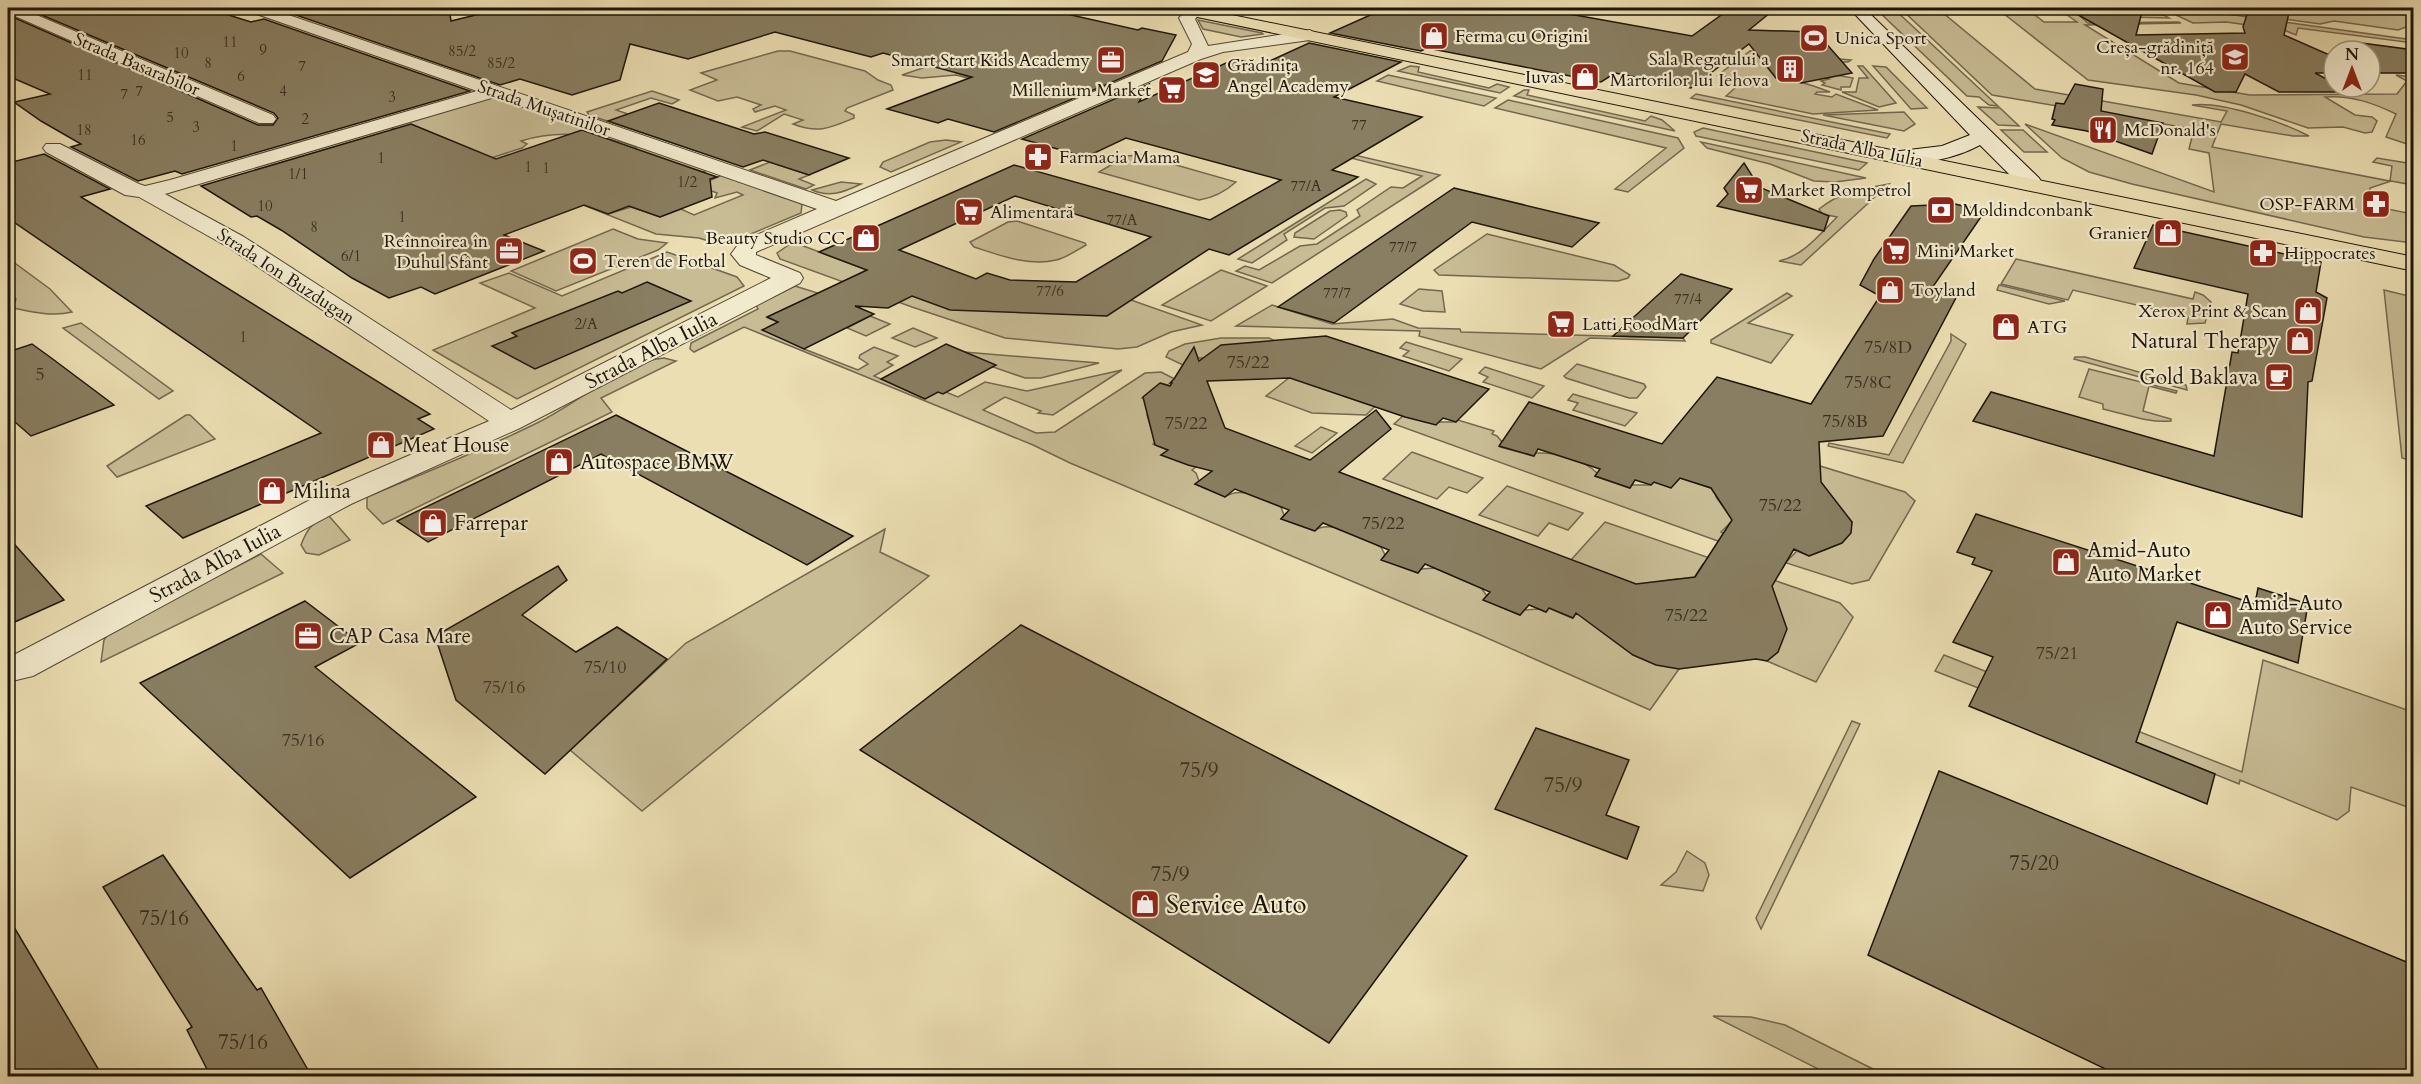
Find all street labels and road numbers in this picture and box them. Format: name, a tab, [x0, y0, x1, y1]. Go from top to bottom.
street label: Strada Basarabilor	[70, 27, 204, 103]
street label: Strada Mușatinilor	[474, 74, 614, 143]
street label: Strada Alba Iulia	[1798, 123, 1926, 174]
street label: Strada Ion Buzdugan	[212, 222, 360, 331]
street label: Strada Alba Iulia	[580, 305, 722, 396]
street label: Strada Alba Iulia	[144, 517, 286, 610]

